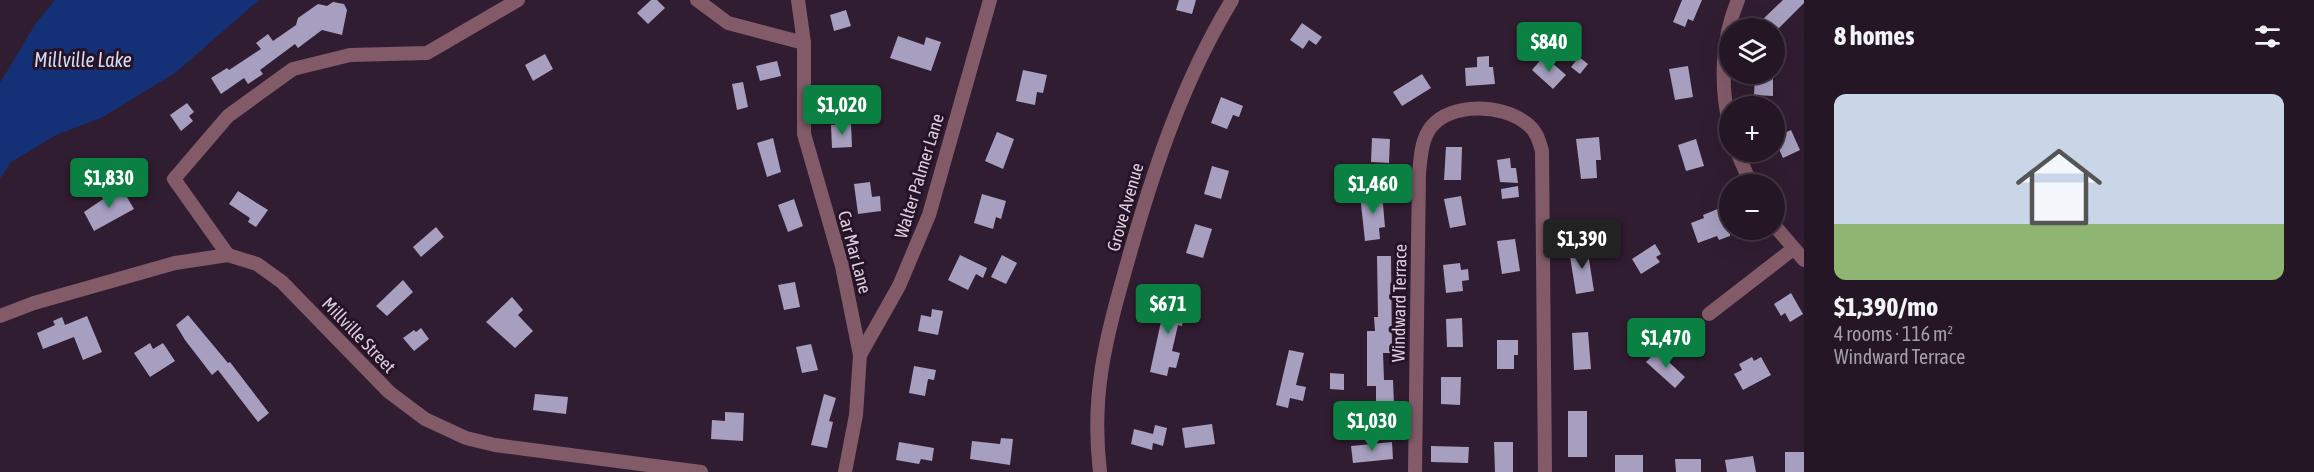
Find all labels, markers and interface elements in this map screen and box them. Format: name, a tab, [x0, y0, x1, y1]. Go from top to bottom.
map controls	[1719, 18, 1785, 240]
button: layers	[1719, 18, 1785, 84]
icon: filters	[2251, 20, 2284, 53]
text: 8 homes	[1834, 21, 1914, 51]
pin: $840	[1513, 22, 1585, 73]
text: $840	[1531, 30, 1567, 53]
water label: Millville Lake	[34, 48, 132, 71]
pin: $1,020	[793, 85, 891, 136]
text: $1,020	[817, 93, 867, 116]
button: +	[1719, 96, 1785, 162]
street label: Walter Palmer Lane	[890, 111, 948, 241]
icon: home	[2005, 133, 2113, 241]
pin: $1,830	[60, 158, 158, 209]
street label: Grove Avenue	[1102, 160, 1148, 254]
pin: $1,460	[1324, 164, 1422, 215]
text: $1,830	[84, 166, 134, 189]
text: $1,460	[1348, 172, 1398, 195]
button: −	[1719, 174, 1785, 240]
street label: Car Mar Lane	[834, 208, 876, 296]
pin: $1,390	[1533, 219, 1631, 270]
text: $1,390	[1557, 227, 1607, 250]
street label: Windward Terrace	[1387, 244, 1411, 362]
pin: $671	[1132, 284, 1204, 335]
text: $671	[1150, 292, 1186, 315]
text: $1,390/mo	[1834, 292, 1938, 322]
street label: Millville Street	[318, 293, 400, 377]
pin: $1,470	[1617, 318, 1715, 369]
text: 4 rooms · 116 m²	[1834, 322, 1953, 345]
text: $1,470	[1641, 326, 1691, 349]
text: Windward Terrace	[1834, 345, 1965, 368]
pin: $1,030	[1323, 401, 1421, 452]
text: $1,030	[1347, 409, 1397, 432]

